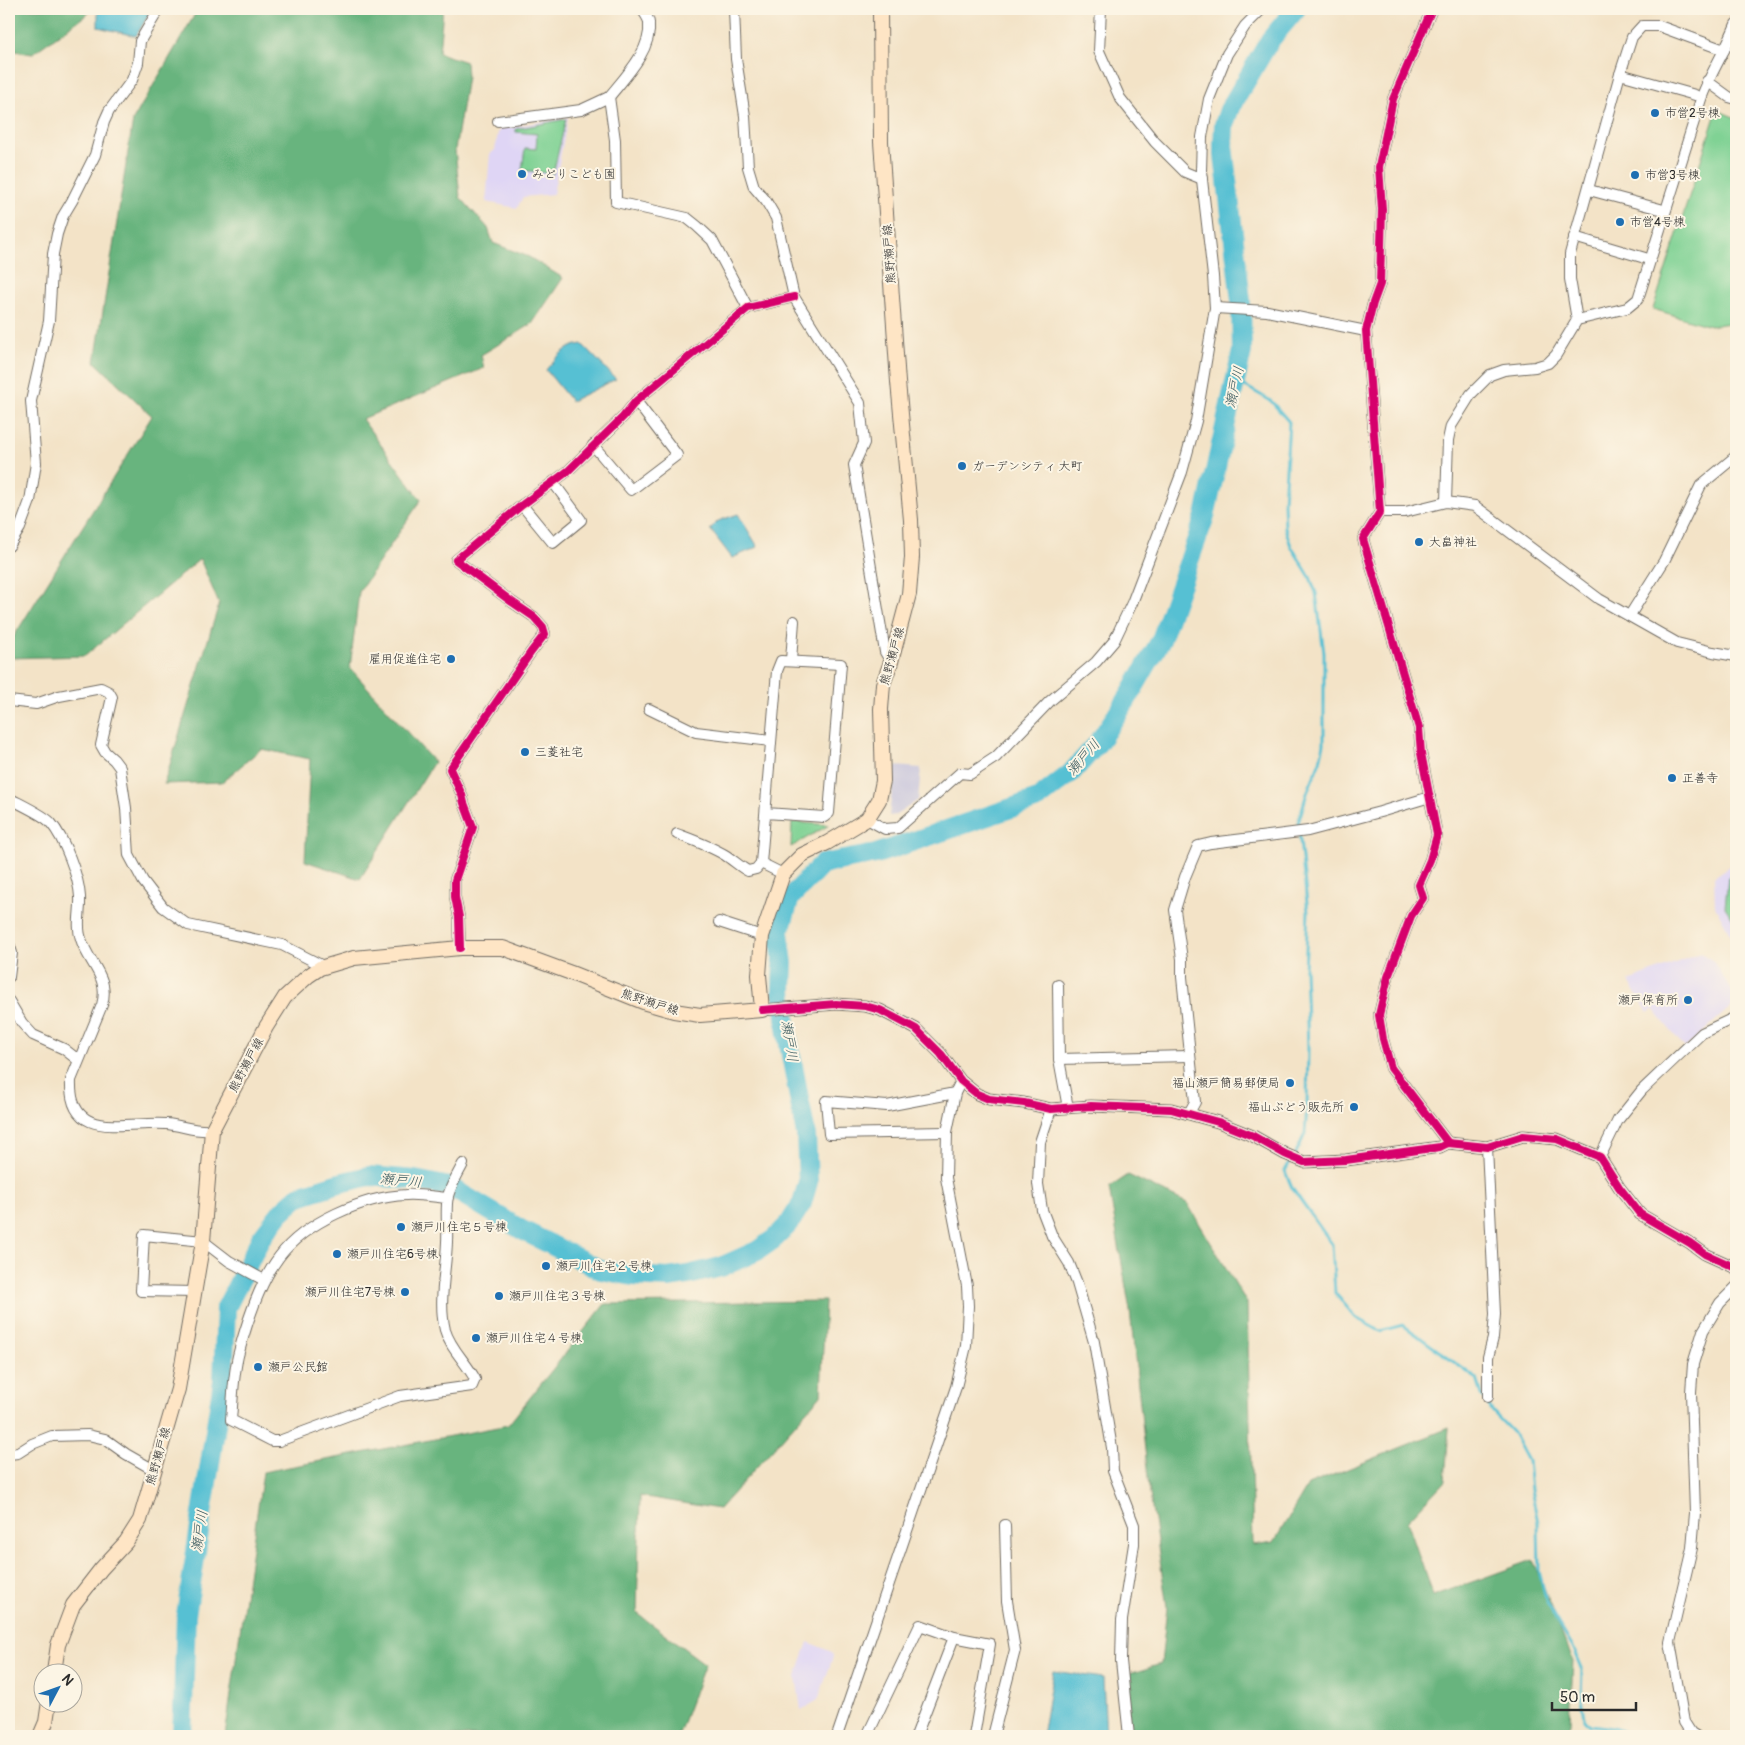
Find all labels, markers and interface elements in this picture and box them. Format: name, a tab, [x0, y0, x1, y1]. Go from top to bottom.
place label: 市営2号棟	[1665, 106, 1720, 121]
marker: 市営2号棟	[1649, 107, 1661, 119]
place label: みどりこども園	[532, 167, 616, 182]
marker: みどりこども園	[516, 168, 528, 180]
place label: 市営3号棟	[1645, 168, 1700, 183]
marker: 市営3号棟	[1629, 169, 1641, 181]
place label: 市営4号棟	[1630, 215, 1685, 230]
marker: 市営4号棟	[1614, 216, 1626, 228]
street label: 熊野瀬戸線	[880, 224, 899, 284]
water label: 瀬戸川	[1221, 365, 1247, 409]
place label: ガーデンシティ 大町	[972, 459, 1083, 474]
marker: ガーデンシティ 大町	[956, 460, 968, 472]
place label: 大畠神社	[1429, 535, 1477, 550]
marker: 大畠神社	[1413, 536, 1425, 548]
street label: 熊野瀬戸線	[877, 625, 908, 687]
place label: 雇用促進住宅	[369, 652, 441, 667]
marker: 雇用促進住宅	[445, 653, 457, 665]
water label: 瀬戸川	[1063, 736, 1104, 779]
place label: 三菱社宅	[535, 745, 583, 760]
marker: 三菱社宅	[519, 746, 531, 758]
place label: 正善寺	[1682, 771, 1718, 786]
marker: 正善寺	[1666, 772, 1678, 784]
street label: 熊野瀬戸線	[619, 986, 681, 1019]
place label: 瀬戸保育所	[1618, 993, 1678, 1008]
marker: 瀬戸保育所	[1682, 994, 1694, 1006]
water label: 瀬戸川	[778, 1019, 801, 1063]
street label: 熊野瀬戸線	[226, 1035, 267, 1095]
place label: 福山瀬戸簡易郵便局	[1172, 1076, 1280, 1091]
marker: 福山瀬戸簡易郵便局	[1284, 1077, 1296, 1089]
place label: 福山ぶどう販売所	[1248, 1100, 1344, 1115]
marker: 福山ぶどう販売所	[1348, 1101, 1360, 1113]
water label: 瀬戸川	[379, 1170, 423, 1191]
place label: 瀬戸川住宅５号棟	[411, 1220, 507, 1235]
marker: 瀬戸川住宅５号棟	[395, 1221, 407, 1233]
place label: 瀬戸川住宅6号棟	[347, 1247, 438, 1262]
marker: 瀬戸川住宅6号棟	[331, 1248, 343, 1260]
place label: 瀬戸川住宅２号棟	[556, 1259, 652, 1274]
marker: 瀬戸川住宅２号棟	[540, 1260, 552, 1272]
place label: 瀬戸川住宅7号棟	[305, 1285, 395, 1300]
marker: 瀬戸川住宅7号棟	[399, 1286, 411, 1298]
place label: 瀬戸川住宅３号棟	[509, 1289, 605, 1304]
marker: 瀬戸川住宅３号棟	[493, 1290, 505, 1302]
place label: 瀬戸川住宅４号棟	[486, 1331, 582, 1346]
marker: 瀬戸川住宅４号棟	[470, 1332, 482, 1344]
place label: 瀬戸公民館	[268, 1360, 328, 1375]
marker: 瀬戸公民館	[252, 1361, 264, 1373]
street label: 熊野瀬戸線	[143, 1425, 174, 1487]
water label: 瀬戸川	[188, 1509, 211, 1553]
north arrow	[32, 1662, 82, 1712]
text: N	[58, 1671, 77, 1689]
scale bar	[1552, 1680, 1636, 1712]
text: 50 m	[1560, 1688, 1595, 1707]

